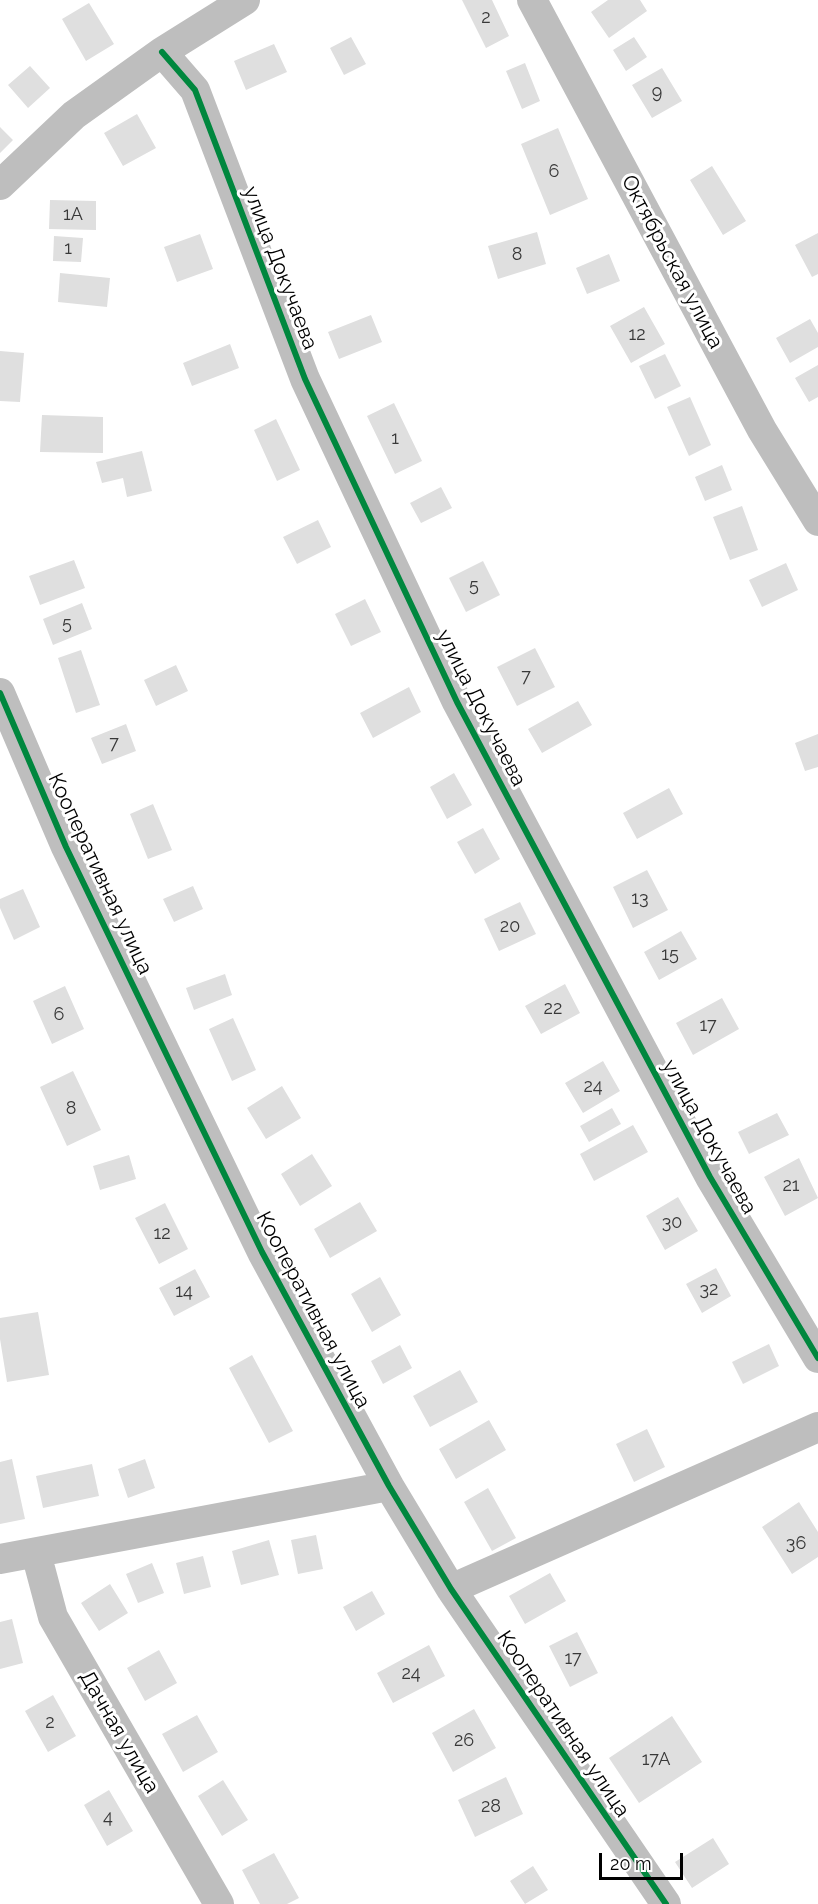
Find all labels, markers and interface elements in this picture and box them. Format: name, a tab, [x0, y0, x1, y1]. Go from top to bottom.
house number: 2	[481, 7, 491, 29]
house number: 9	[652, 82, 662, 104]
house number: 6	[549, 161, 559, 183]
street label: Октябрьская улица	[616, 171, 728, 353]
street label: улица Докучаева	[237, 183, 323, 353]
house number: 1А	[63, 204, 83, 226]
house number: 1	[64, 238, 72, 260]
house number: 8	[512, 244, 522, 266]
house number: 12	[628, 324, 646, 346]
house number: 1	[391, 428, 399, 450]
house number: 5	[469, 575, 479, 597]
house number: 5	[62, 613, 72, 635]
street label: улица Докучаева	[431, 625, 531, 791]
house number: 7	[521, 666, 531, 688]
house number: 7	[109, 733, 119, 755]
street label: Кооперативная улица	[42, 769, 158, 979]
house number: 13	[631, 888, 649, 910]
house number: 20	[500, 916, 520, 938]
house number: 15	[661, 944, 679, 966]
house number: 22	[544, 998, 562, 1020]
house number: 6	[54, 1004, 64, 1026]
house number: 17	[699, 1015, 717, 1037]
street label: улица Докучаева	[656, 1055, 762, 1219]
house number: 24	[583, 1076, 603, 1098]
house number: 8	[66, 1098, 76, 1120]
house number: 21	[782, 1175, 800, 1197]
street label: Кооперативная улица	[250, 1207, 376, 1413]
house number: 30	[662, 1212, 682, 1234]
house number: 12	[153, 1223, 171, 1245]
house number: 32	[700, 1279, 718, 1301]
house number: 14	[175, 1281, 193, 1303]
house number: 36	[786, 1533, 806, 1555]
street label: Кооперативная улица	[491, 1626, 635, 1822]
house number: 17	[564, 1648, 582, 1670]
house number: 24	[401, 1663, 421, 1685]
street label: Дачная улица	[74, 1666, 164, 1798]
house number: 2	[45, 1712, 55, 1734]
house number: 26	[454, 1730, 474, 1752]
house number: 17А	[642, 1749, 670, 1771]
house number: 28	[481, 1796, 501, 1818]
house number: 4	[103, 1807, 113, 1829]
scale bar	[602, 1841, 686, 1879]
text: 20 m	[610, 1853, 652, 1874]

